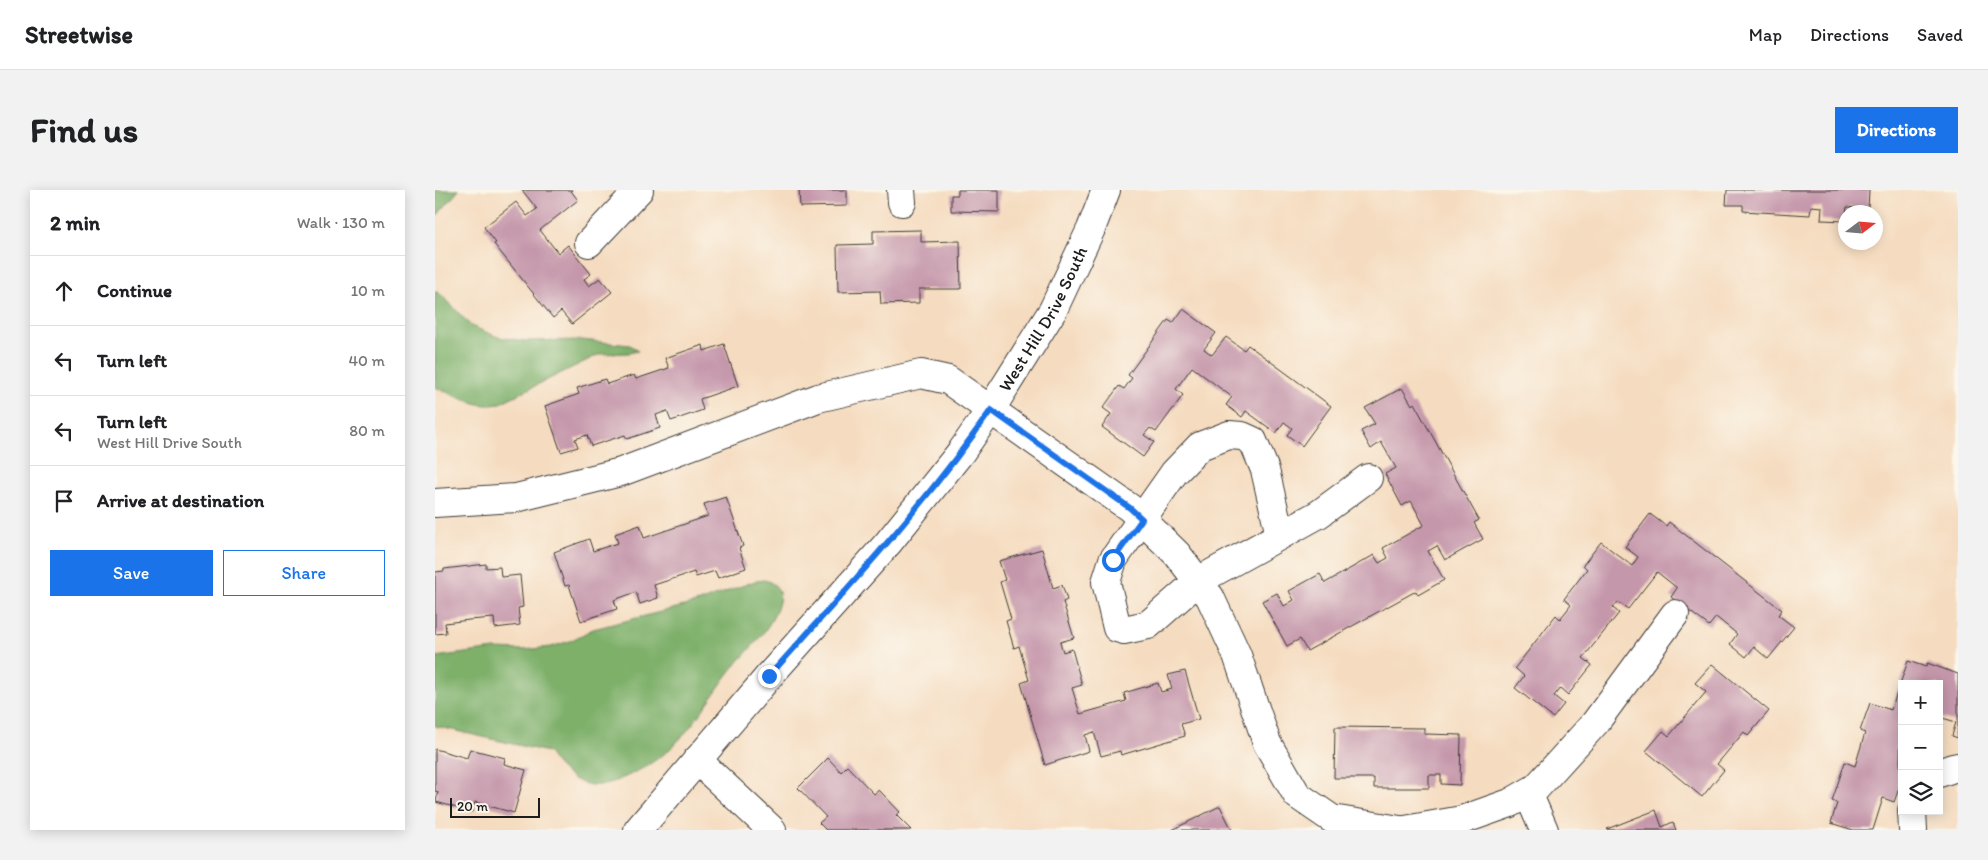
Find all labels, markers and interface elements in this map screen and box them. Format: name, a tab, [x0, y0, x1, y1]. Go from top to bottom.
text: Streetwise	[25, 20, 133, 49]
text: Map	[1749, 24, 1782, 46]
text: Directions	[1810, 24, 1889, 46]
text: Saved	[1917, 24, 1963, 46]
button: Directions	[1835, 107, 1958, 153]
text: Find us	[30, 109, 138, 151]
north arrow	[1838, 205, 1883, 250]
text: 2 min	[50, 210, 100, 235]
text: Walk · 130 m	[297, 213, 385, 232]
street label: West Hill Drive South	[994, 243, 1092, 396]
icon: ahead	[50, 277, 78, 305]
text: Continue	[97, 279, 172, 302]
text: 10 m	[351, 281, 385, 300]
icon: left	[50, 347, 78, 375]
text: Turn left	[97, 349, 167, 372]
text: 40 m	[348, 351, 385, 370]
text: Turn left	[97, 410, 167, 433]
icon: left	[50, 417, 78, 445]
text: 80 m	[349, 421, 385, 440]
text: West Hill Drive South	[97, 433, 242, 452]
icon: arrive	[50, 487, 78, 515]
text: Arrive at destination	[97, 489, 264, 512]
route start	[1102, 549, 1125, 572]
button: Save	[50, 550, 213, 596]
button: Share	[223, 550, 385, 596]
route end	[758, 665, 781, 688]
map controls	[1898, 680, 1943, 815]
button: +	[1898, 680, 1943, 725]
button: −	[1898, 725, 1943, 770]
button: layers	[1898, 770, 1943, 815]
scale bar	[450, 795, 540, 818]
text: 20 m	[457, 798, 488, 815]

